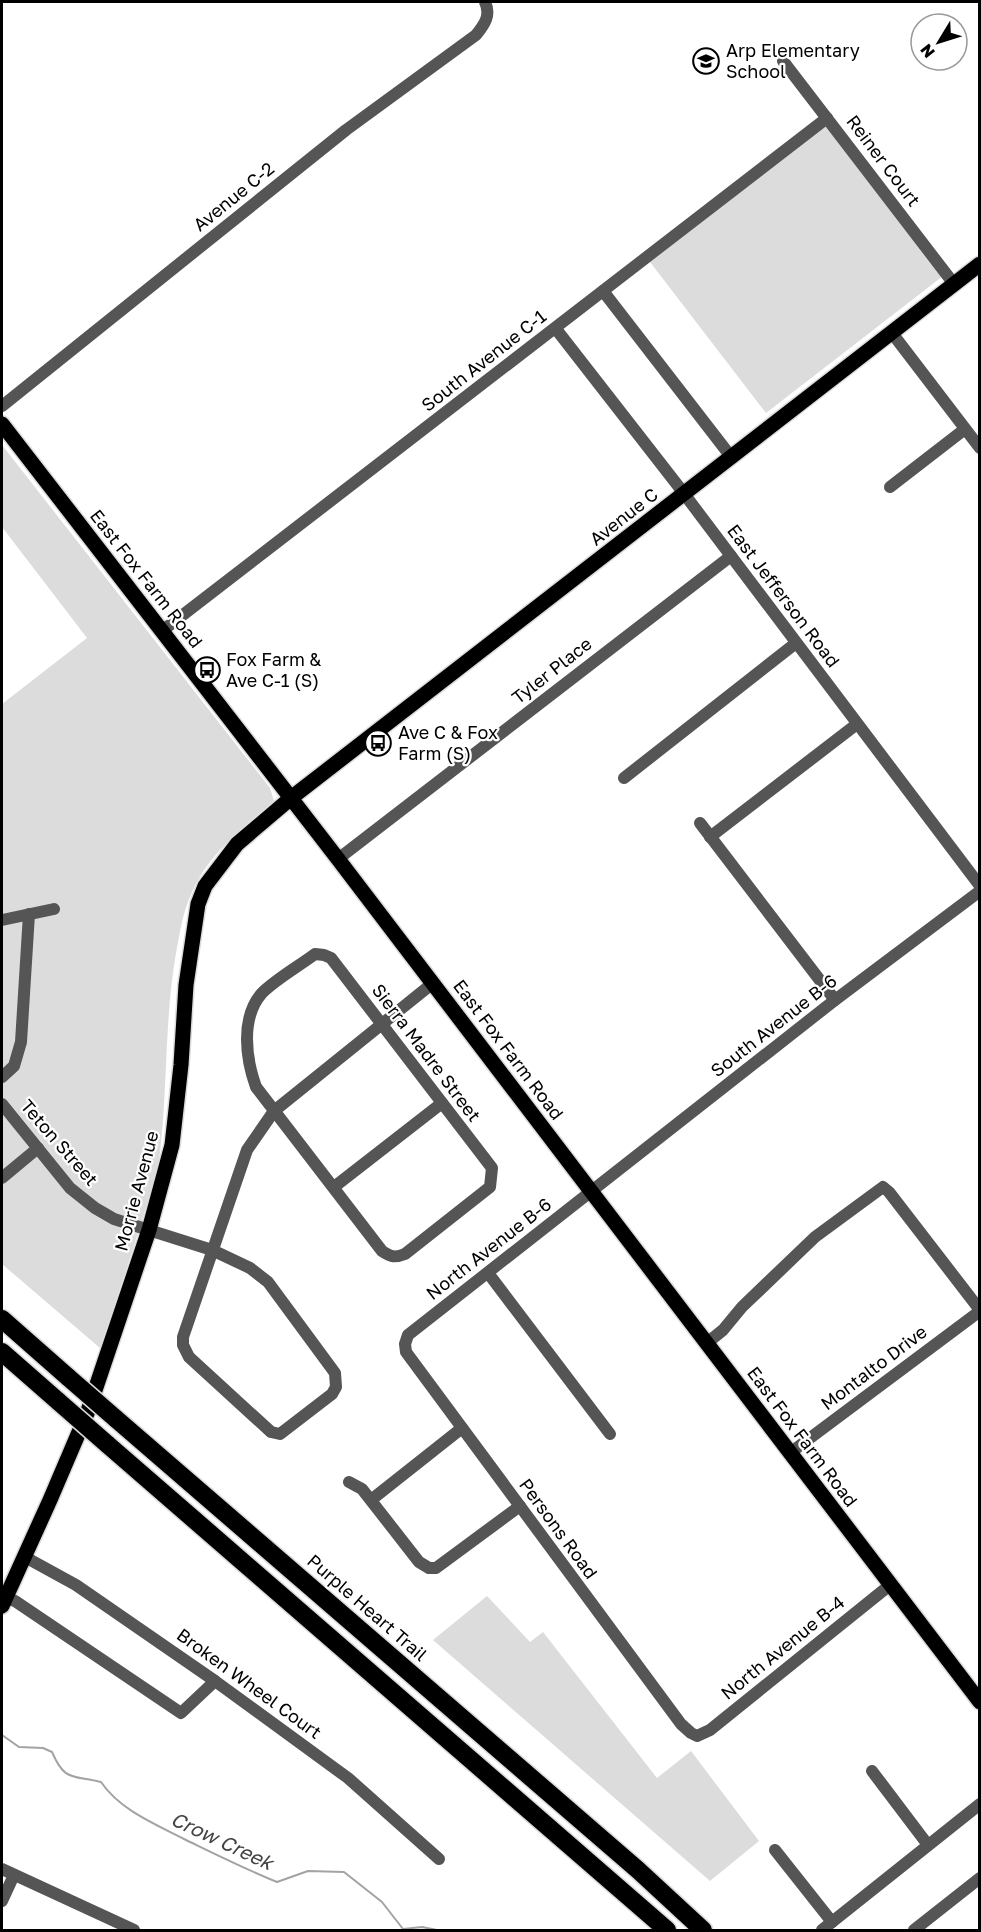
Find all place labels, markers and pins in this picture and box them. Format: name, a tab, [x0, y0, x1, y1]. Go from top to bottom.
place label: Arp Elementary School	[726, 39, 860, 82]
school or university icon: Arp Elementary School	[691, 46, 721, 76]
place label: Fox Farm & Ave C-1 (S)	[226, 648, 321, 691]
bus stop icon: Fox Farm & Ave C-1 (S)	[192, 655, 222, 685]
place label: Ave C & Fox Farm (S)	[398, 721, 498, 764]
bus stop icon: Ave C & Fox Farm (S)	[363, 728, 393, 758]

